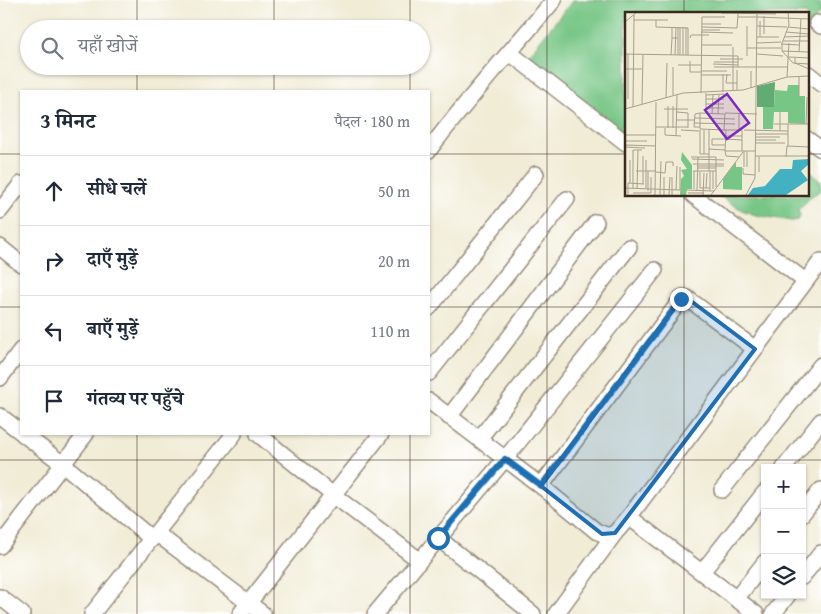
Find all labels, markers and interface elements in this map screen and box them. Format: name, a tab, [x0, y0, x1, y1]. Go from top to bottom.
inset map	[625, 12, 808, 196]
search box	[20, 20, 430, 75]
text: यहाँ खोजें	[78, 31, 138, 59]
icon: search	[38, 34, 66, 62]
text: 3 मिनट	[40, 105, 95, 136]
text: पैदल · 180 m	[334, 109, 410, 133]
text: सीधे चलें	[87, 174, 146, 202]
icon: ahead	[40, 177, 68, 205]
text: 50 m	[378, 179, 410, 203]
text: दाएँ मुड़ें	[87, 244, 138, 272]
icon: right	[40, 247, 68, 275]
text: 20 m	[378, 249, 410, 273]
route end	[670, 288, 693, 311]
text: बाएँ मुड़ें	[87, 314, 138, 342]
icon: left	[40, 317, 68, 345]
text: 110 m	[370, 319, 410, 343]
text: गंतव्य पर पहुँचे	[87, 384, 183, 412]
icon: arrive	[40, 387, 68, 415]
map controls	[761, 464, 806, 599]
button: +	[761, 464, 806, 509]
button: −	[761, 509, 806, 554]
route start	[427, 527, 450, 550]
button: layers	[761, 554, 806, 599]

